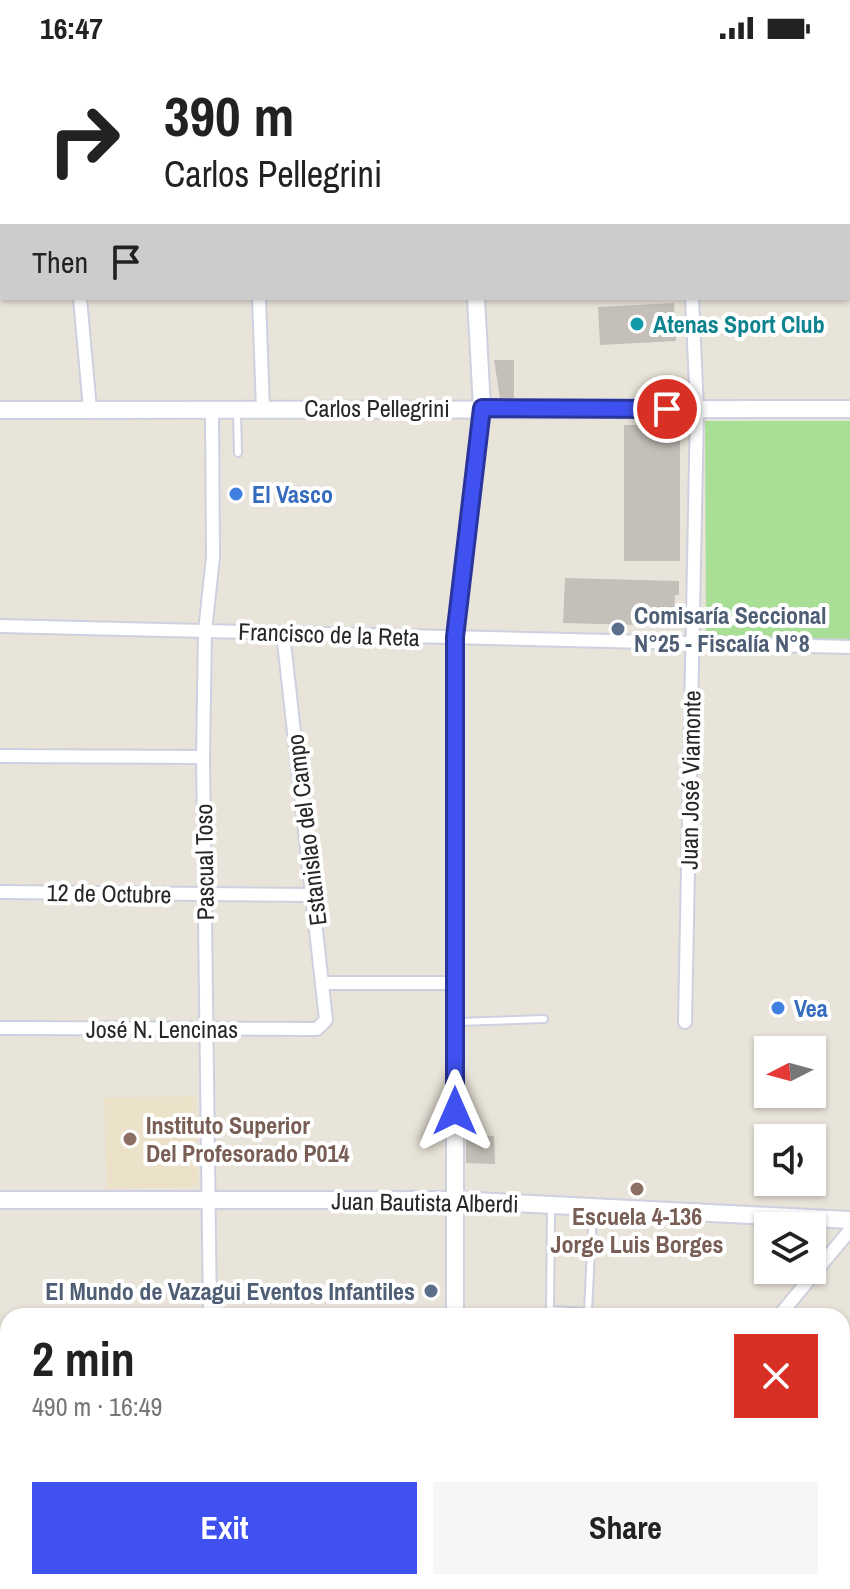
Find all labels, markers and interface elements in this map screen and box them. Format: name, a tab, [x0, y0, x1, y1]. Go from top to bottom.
text: 16:47	[40, 8, 103, 48]
text: 390 m	[164, 78, 294, 153]
icon: right	[32, 88, 136, 192]
text: Carlos Pellegrini	[164, 150, 382, 198]
icon: arrive	[104, 240, 148, 284]
text: Then	[32, 242, 88, 282]
place label: Atenas Sport Club	[653, 308, 825, 340]
marker: Atenas Sport Club	[628, 315, 646, 333]
pin	[633, 375, 701, 443]
icon: arrive	[645, 387, 689, 431]
street label: Carlos Pellegrini	[304, 392, 450, 424]
place label: El Vasco	[252, 478, 333, 510]
marker: El Vasco	[227, 485, 245, 503]
place label: Comisaría Seccional N°25 - Fiscalía N°8	[634, 599, 827, 659]
street label: Francisco de la Reta	[238, 615, 420, 653]
marker: Comisaría Seccional N°25 - Fiscalía N°8	[609, 620, 627, 638]
street label: Juan José Viamonte	[672, 690, 708, 870]
street label: Estanislao del Campo	[278, 733, 334, 927]
street label: Pascual Toso	[187, 803, 221, 921]
street label: 12 de Octubre	[46, 876, 172, 910]
place label: Vea	[794, 992, 828, 1024]
marker: Vea	[769, 999, 787, 1017]
street label: José N. Lencinas	[86, 1013, 238, 1045]
north arrow	[754, 1036, 826, 1108]
map controls	[754, 1036, 826, 1284]
position arrow	[413, 1069, 497, 1153]
place label: Instituto Superior Del Profesorado P014	[146, 1109, 350, 1169]
button: sound	[754, 1124, 826, 1196]
marker: Instituto Superior Del Profesorado P014	[121, 1130, 139, 1148]
marker: Escuela 4-136 Jorge Luis Borges	[628, 1180, 646, 1198]
street label: Juan Bautista Alberdi	[331, 1184, 519, 1220]
place label: Escuela 4-136 Jorge Luis Borges	[551, 1200, 723, 1260]
button: layers	[754, 1212, 826, 1284]
place label: El Mundo de Vazagui Eventos Infantiles	[45, 1275, 415, 1307]
marker: El Mundo de Vazagui Eventos Infantiles	[422, 1282, 440, 1300]
text: 2 min	[32, 1326, 135, 1391]
button: close	[734, 1334, 818, 1418]
text: 490 m · 16:49	[32, 1389, 162, 1424]
button: Exit	[32, 1482, 417, 1574]
button: Share	[433, 1482, 818, 1574]

